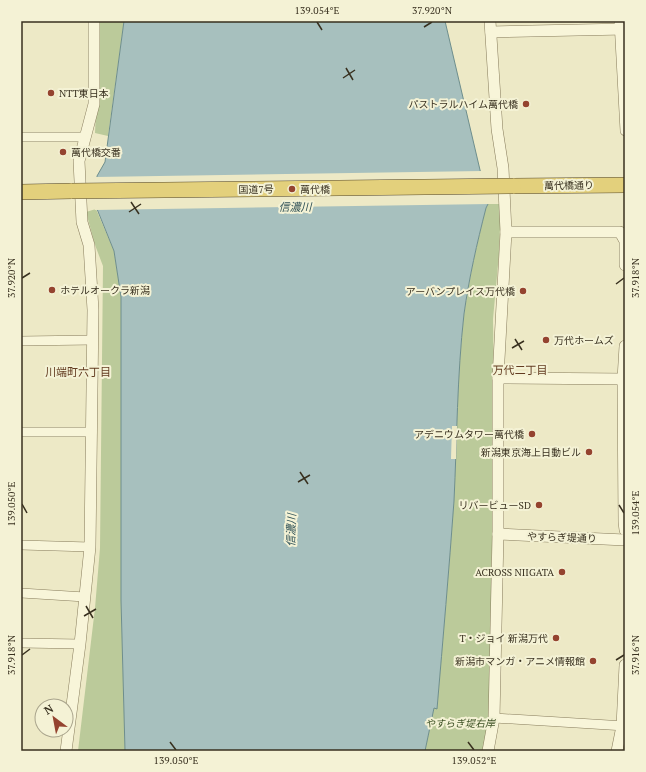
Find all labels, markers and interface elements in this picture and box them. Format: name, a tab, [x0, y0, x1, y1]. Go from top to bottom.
text: 139.054°E	[295, 4, 340, 17]
text: 37.920°N	[412, 4, 453, 17]
place label: NTT東日本	[59, 87, 109, 100]
marker: NTT東日本	[46, 88, 56, 98]
place label: パストラルハイム萬代橋	[408, 98, 518, 111]
marker: パストラルハイム萬代橋	[521, 99, 531, 109]
place label: 萬代橋交番	[71, 146, 121, 159]
marker: 萬代橋交番	[58, 147, 68, 157]
street label: 萬代橋通り	[544, 179, 594, 192]
street label: 国道7号	[238, 183, 274, 196]
place label: 萬代橋	[300, 183, 330, 196]
marker: 萬代橋	[287, 184, 297, 194]
water label: 信濃川	[279, 200, 312, 214]
text: 37.920°N	[5, 257, 18, 298]
text: 37.918°N	[629, 257, 642, 298]
place label: ホテルオークラ新潟	[60, 284, 150, 297]
marker: ホテルオークラ新潟	[47, 285, 57, 295]
place label: アーバンプレイス万代橋	[406, 285, 515, 298]
marker: アーバンプレイス万代橋	[518, 286, 528, 296]
place label: 万代ホームズ	[554, 334, 614, 347]
marker: 万代ホームズ	[541, 335, 551, 345]
district label: 万代二丁目	[493, 363, 548, 377]
district label: 川端町六丁目	[45, 365, 111, 379]
place label: アデニウムタワー萬代橋	[414, 428, 524, 441]
marker: アデニウムタワー萬代橋	[527, 429, 537, 439]
place label: 新潟東京海上日動ビル	[481, 446, 581, 459]
marker: 新潟東京海上日動ビル	[584, 447, 594, 457]
text: 139.050°E	[5, 481, 18, 526]
text: 139.054°E	[629, 490, 642, 535]
place label: リバービューSD	[459, 499, 531, 512]
marker: リバービューSD	[534, 500, 544, 510]
water label: 信濃川	[283, 512, 299, 547]
street label: やすらぎ堤通り	[527, 530, 597, 545]
place label: ACROSS NIIGATA	[475, 566, 554, 579]
marker: ACROSS NIIGATA	[557, 567, 567, 577]
place label: T・ジョイ 新潟万代	[459, 632, 548, 645]
marker: T・ジョイ 新潟万代	[551, 633, 561, 643]
text: 37.918°N	[5, 634, 18, 675]
text: 37.916°N	[629, 634, 642, 675]
place label: 新潟市マンガ・アニメ情報館	[455, 655, 585, 668]
marker: 新潟市マンガ・アニメ情報館	[588, 656, 598, 666]
north arrow	[34, 698, 74, 738]
text: N	[41, 701, 57, 718]
park label: やすらぎ堤右岸	[425, 717, 496, 730]
text: 139.050°E	[154, 754, 199, 767]
text: 139.052°E	[452, 754, 497, 767]

